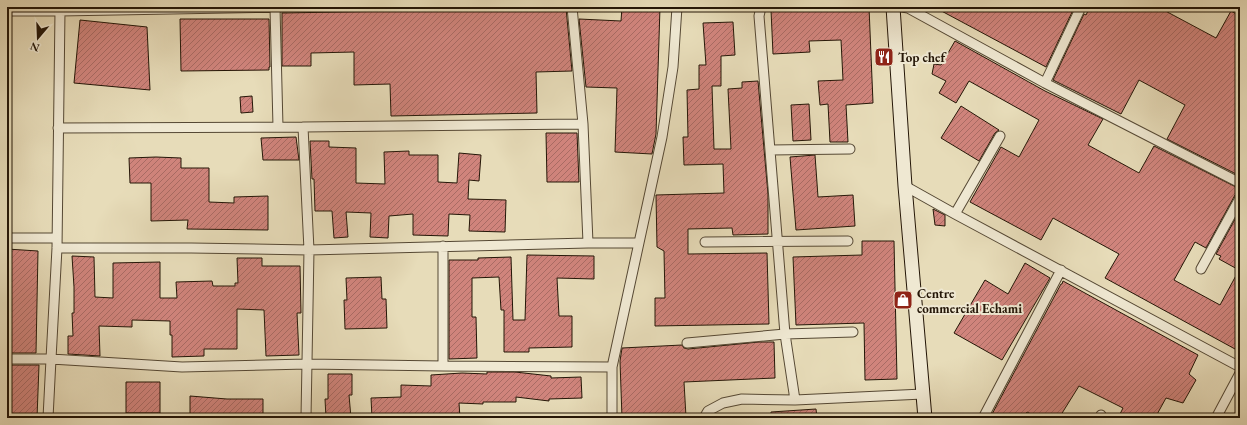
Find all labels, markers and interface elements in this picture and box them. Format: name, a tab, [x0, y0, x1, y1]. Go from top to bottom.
north arrow	[18, 18, 58, 58]
text: N	[28, 39, 41, 56]
restaurant icon: Top chef	[873, 46, 895, 68]
place label: Top chef	[898, 49, 947, 66]
place label: Centre commercial Echami	[917, 285, 1022, 317]
shop icon: Centre commercial Echami	[892, 289, 914, 311]

